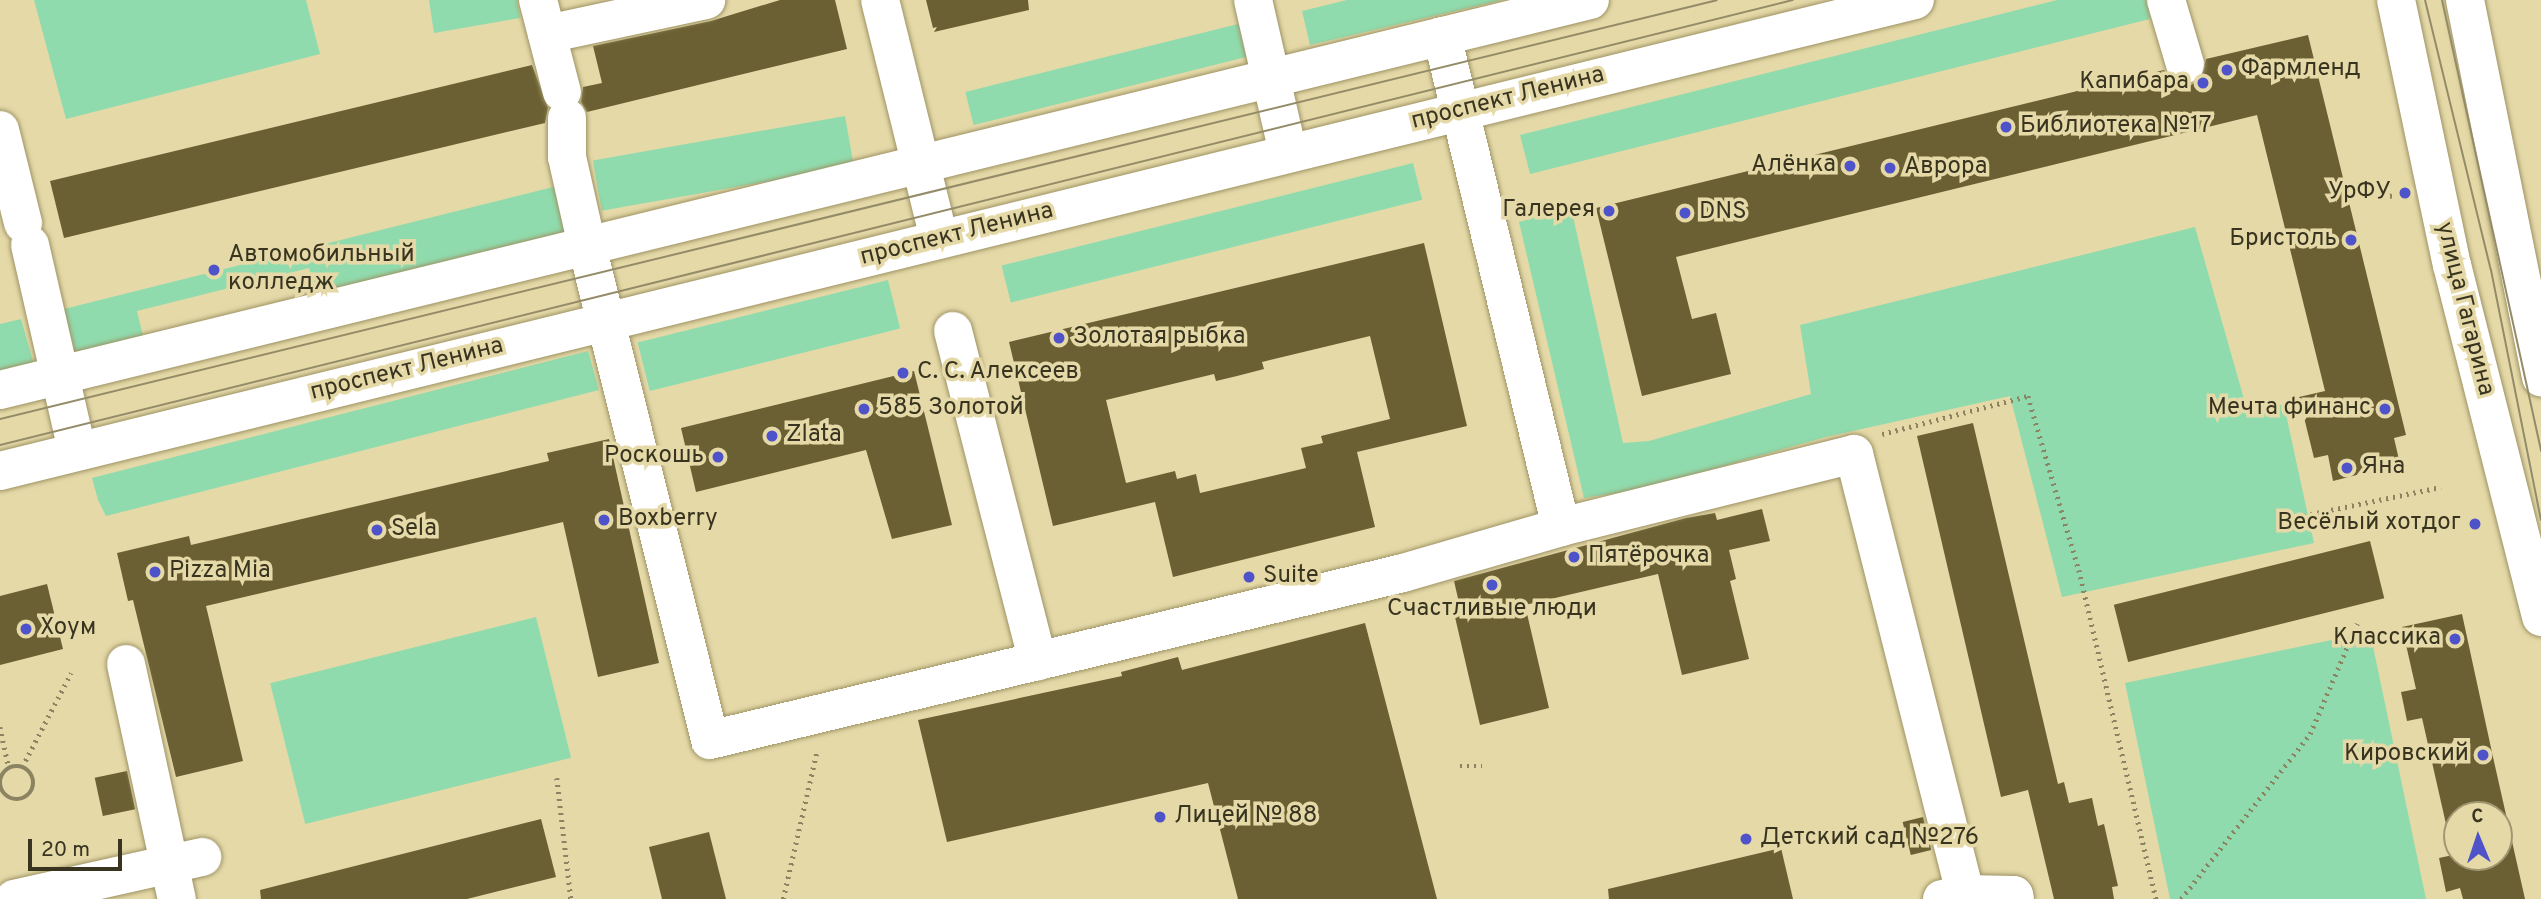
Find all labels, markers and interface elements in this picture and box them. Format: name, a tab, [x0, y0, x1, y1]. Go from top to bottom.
place label: Фармленд	[2241, 56, 2361, 84]
street label: проспект Ленина	[1409, 61, 1607, 137]
marker: Фармленд	[2219, 62, 2235, 78]
place label: Капибара	[2079, 69, 2189, 97]
marker: Капибара	[2195, 75, 2211, 91]
place label: Библиотека №17	[2020, 113, 2212, 141]
marker: Библиотека №17	[1998, 119, 2014, 135]
place label: Алёнка	[1751, 152, 1836, 180]
place label: Аврора	[1904, 154, 1987, 182]
marker: Алёнка	[1842, 158, 1858, 174]
marker: Аврора	[1882, 160, 1898, 176]
place label: УрФУ	[2328, 179, 2391, 207]
marker: УрФУ	[2397, 185, 2413, 201]
street label: проспект Ленина	[858, 197, 1056, 273]
place label: Галерея	[1502, 197, 1595, 225]
place label: DNS	[1699, 199, 1747, 227]
marker: Галерея	[1601, 203, 1617, 219]
marker: DNS	[1677, 205, 1693, 221]
street label: улица Гагарина	[2429, 219, 2499, 399]
place label: Бристоль	[2229, 226, 2337, 254]
marker: Бристоль	[2343, 232, 2359, 248]
place label: Автомобильный колледж	[228, 242, 415, 298]
marker: Автомобильный колледж	[206, 262, 222, 278]
place label: Золотая рыбка	[1073, 324, 1245, 352]
marker: Золотая рыбка	[1051, 330, 1067, 346]
street label: проспект Ленина	[308, 332, 506, 408]
place label: С. С. Алексеев	[917, 359, 1080, 387]
marker: С. С. Алексеев	[895, 365, 911, 381]
place label: 585 Золотой	[878, 395, 1024, 423]
place label: Мечта финанс	[2208, 395, 2371, 423]
marker: 585 Золотой	[856, 401, 872, 417]
marker: Мечта финанс	[2377, 401, 2393, 417]
place label: Zlata	[786, 422, 842, 450]
marker: Zlata	[764, 428, 780, 444]
place label: Роскошь	[604, 443, 704, 471]
marker: Роскошь	[710, 449, 726, 465]
place label: Яна	[2361, 454, 2405, 482]
marker: Яна	[2339, 460, 2355, 476]
place label: Boxberry	[618, 506, 718, 534]
place label: Весёлый хотдог	[2277, 510, 2461, 538]
marker: Boxberry	[596, 512, 612, 528]
place label: Sela	[391, 516, 437, 544]
marker: Весёлый хотдог	[2467, 516, 2483, 532]
marker: Sela	[369, 522, 385, 538]
place label: Пятёрочка	[1588, 543, 1709, 571]
marker: Пятёрочка	[1566, 549, 1582, 565]
place label: Pizza Mia	[169, 558, 271, 586]
place label: Suite	[1263, 563, 1319, 591]
marker: Pizza Mia	[147, 564, 163, 580]
marker: Suite	[1241, 569, 1257, 585]
marker: Счастливые люди	[1484, 577, 1500, 593]
place label: Счастливые люди	[1387, 596, 1597, 624]
place label: Хоум	[40, 615, 96, 643]
marker: Хоум	[18, 621, 34, 637]
place label: Классика	[2333, 625, 2441, 653]
marker: Классика	[2447, 631, 2463, 647]
place label: Кировский	[2344, 741, 2469, 769]
marker: Кировский	[2475, 747, 2491, 763]
north arrow	[2443, 801, 2513, 871]
place label: Лицей № 88	[1174, 803, 1317, 831]
text: С	[2471, 805, 2484, 829]
marker: Лицей № 88	[1152, 809, 1168, 825]
scale bar	[32, 825, 126, 869]
place label: Детский сад №276	[1760, 825, 1979, 853]
marker: Детский сад №276	[1738, 831, 1754, 847]
text: 20 m	[41, 837, 90, 864]

